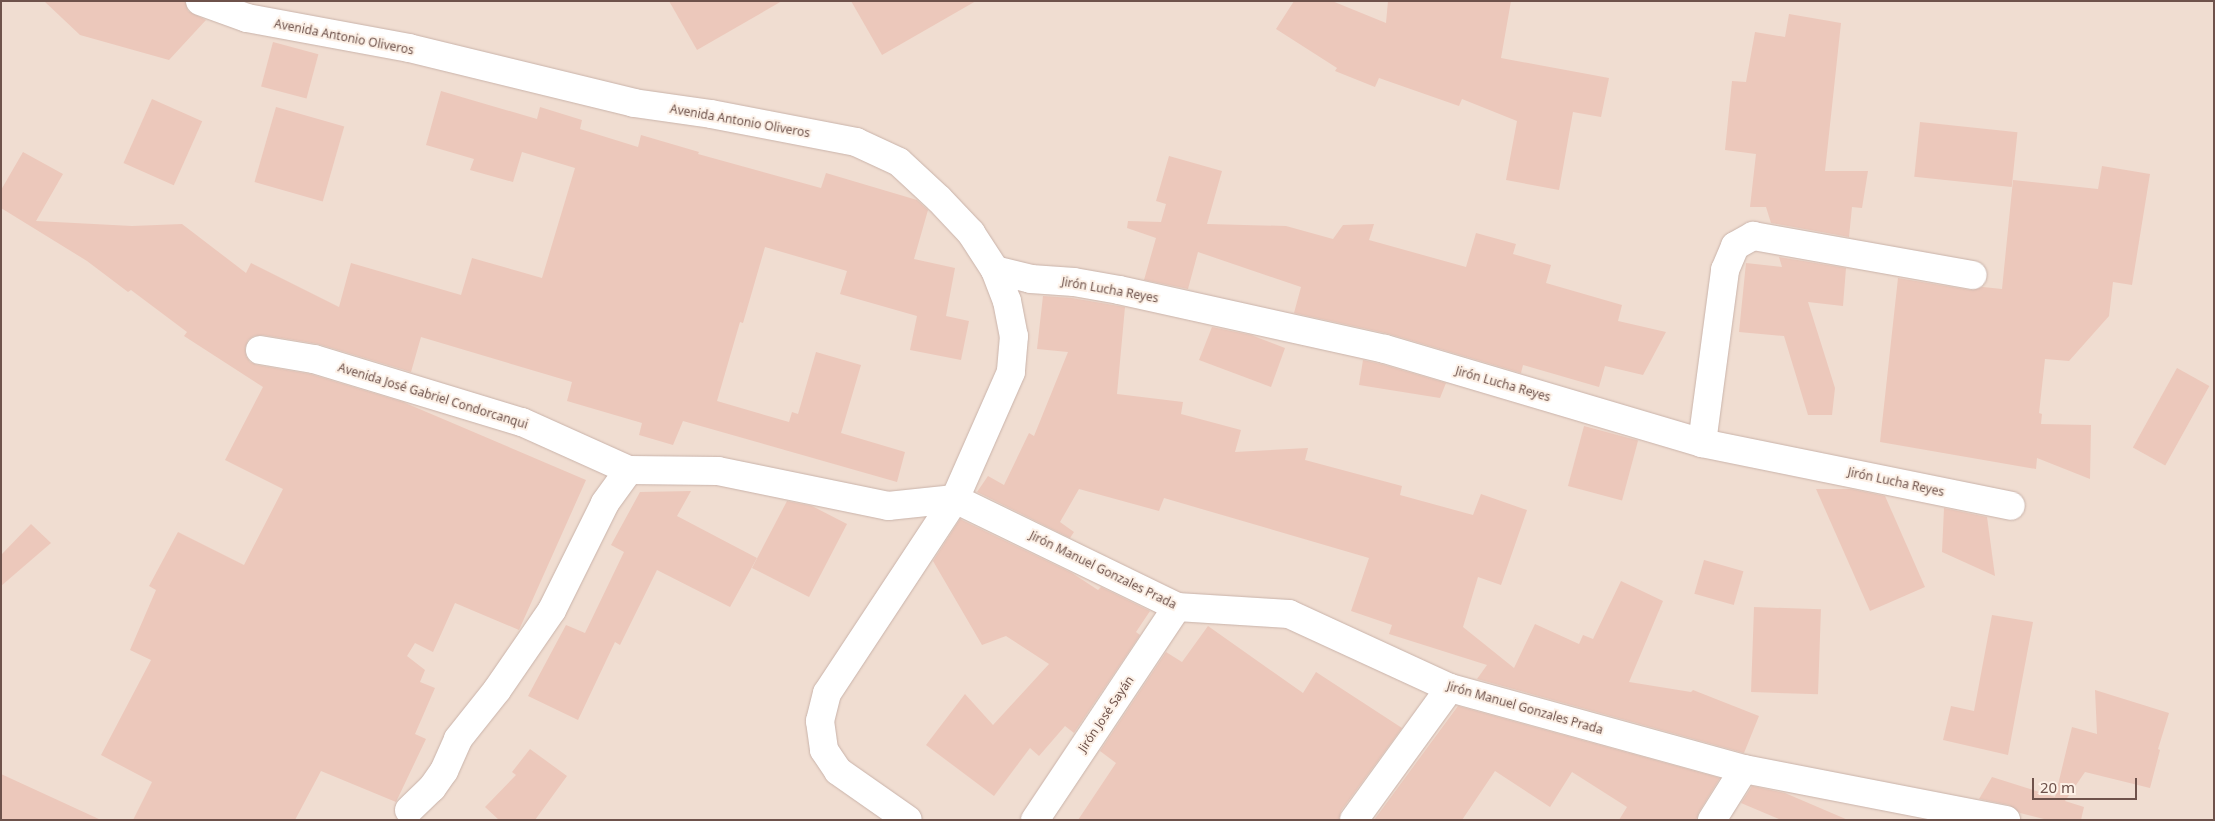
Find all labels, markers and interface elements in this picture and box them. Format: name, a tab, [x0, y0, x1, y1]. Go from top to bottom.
street label: Avenida Antonio Oliveros	[273, 16, 415, 58]
street label: Avenida Antonio Oliveros	[669, 102, 811, 140]
street label: Jirón Lucha Reyes	[1060, 274, 1160, 306]
street label: Avenida José Gabriel Condorcanqui	[336, 360, 530, 432]
street label: Jirón Lucha Reyes	[1454, 364, 1552, 404]
street label: Jirón Lucha Reyes	[1846, 465, 1946, 499]
street label: Jirón Manuel Gonzales Prada	[1027, 528, 1179, 612]
street label: Jirón José Sayán	[1075, 673, 1137, 755]
street label: Jirón Manuel Gonzales Prada	[1445, 679, 1605, 737]
scale bar	[2035, 768, 2140, 800]
text: 20 m	[2040, 777, 2075, 797]

